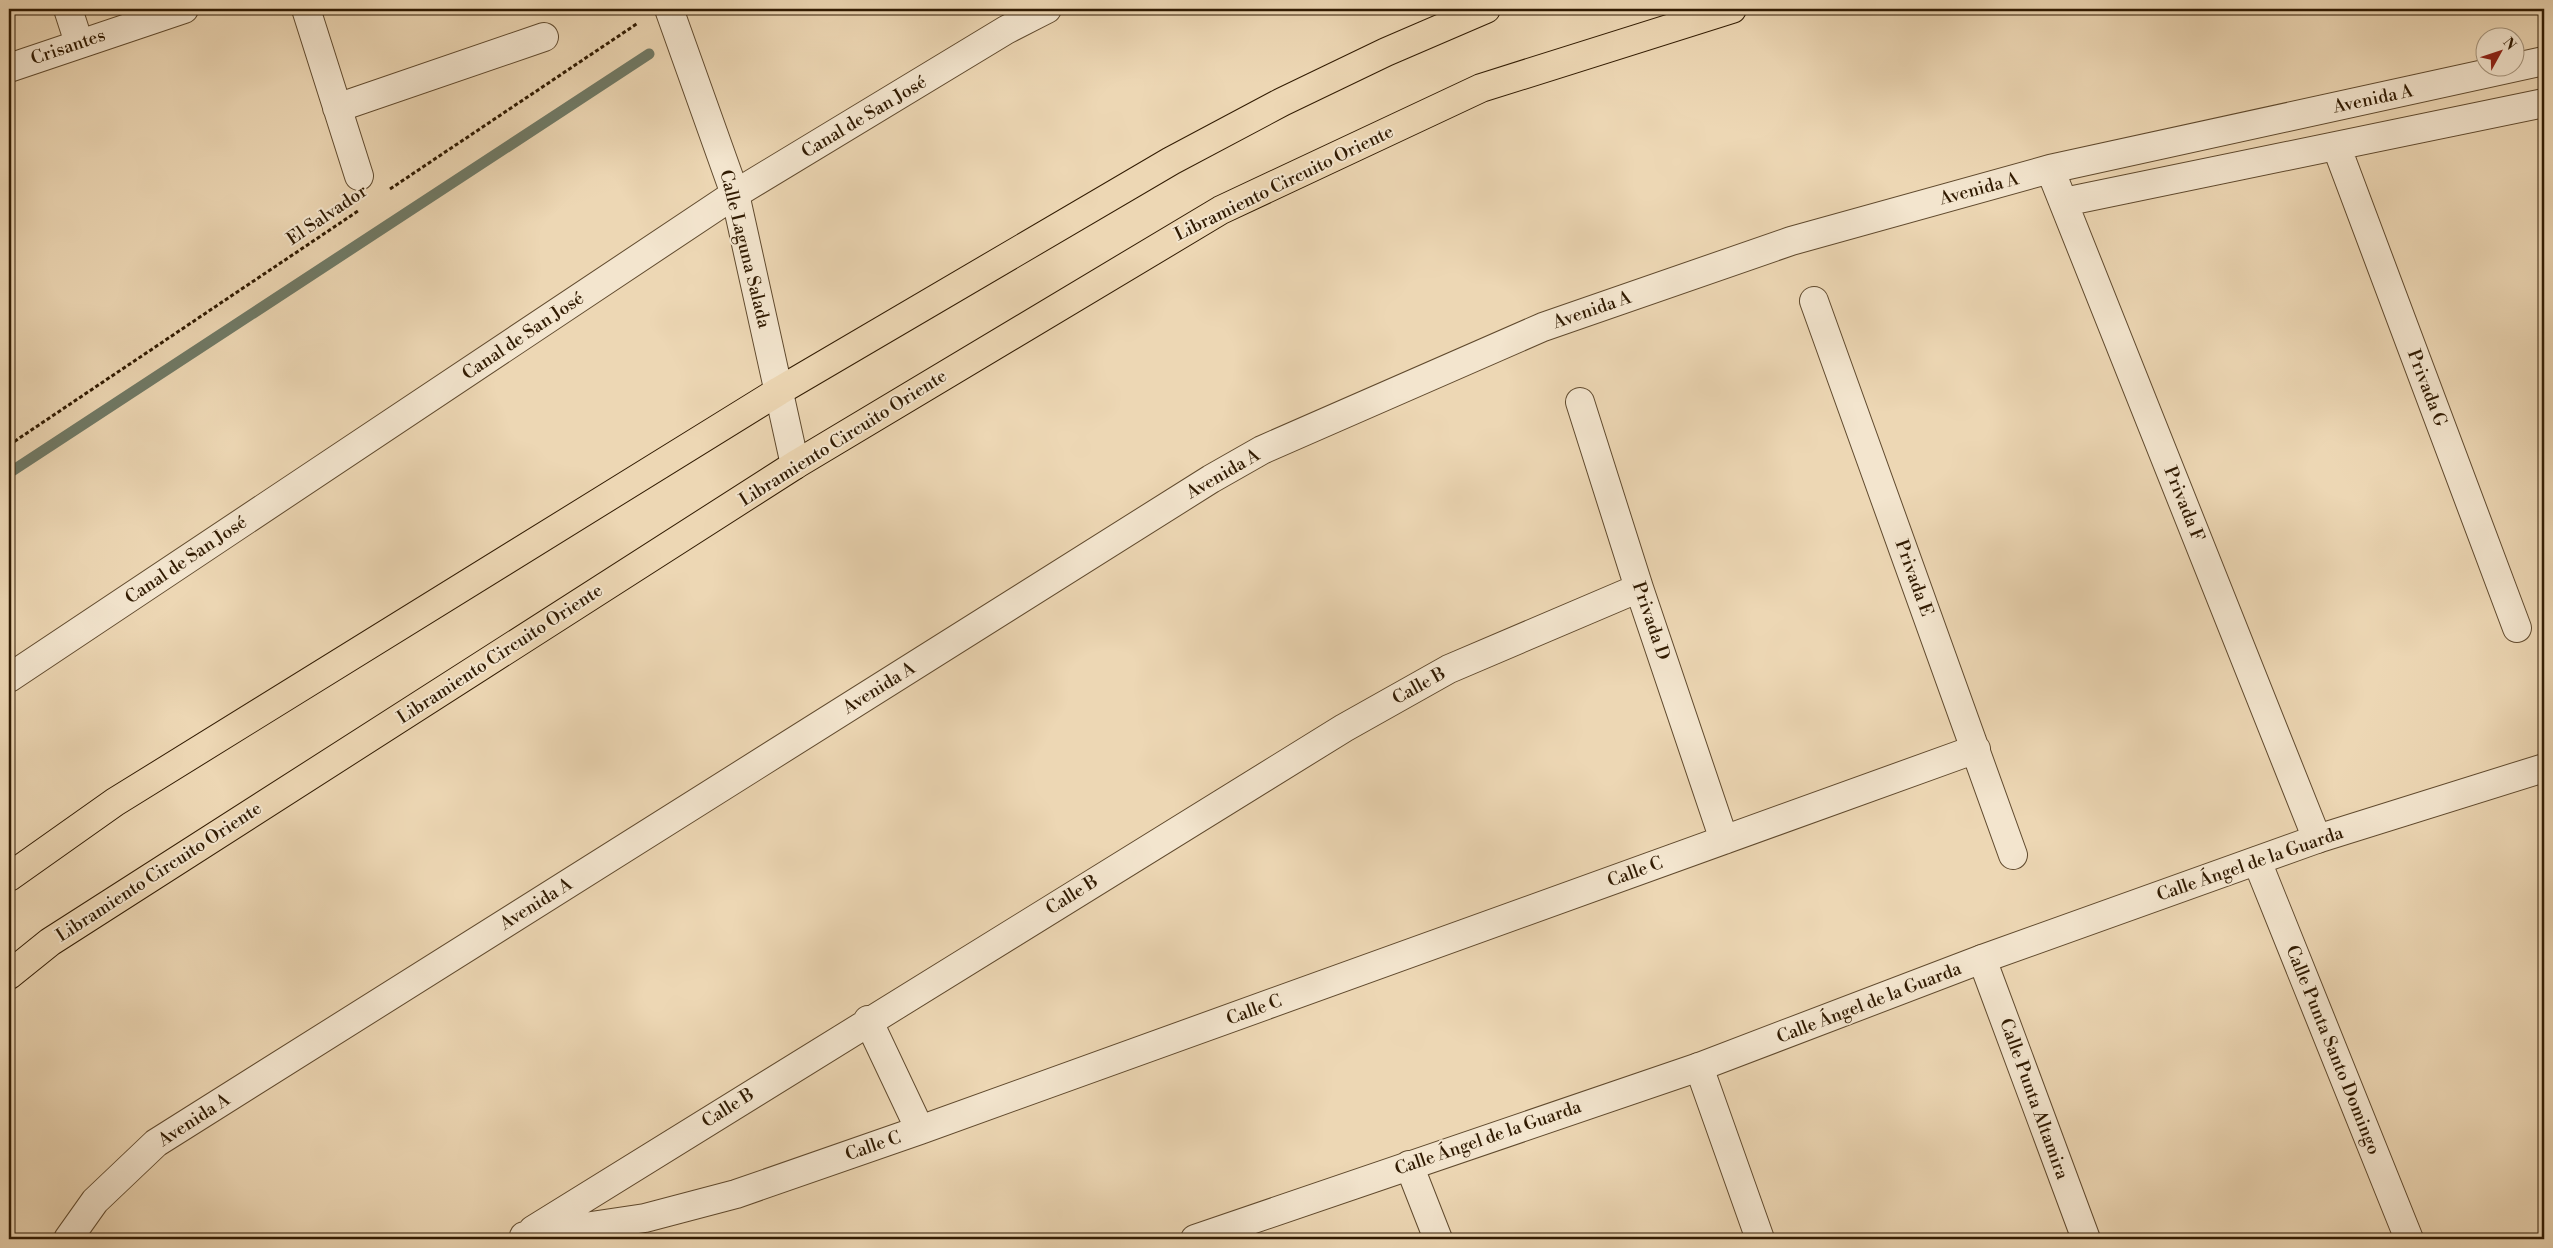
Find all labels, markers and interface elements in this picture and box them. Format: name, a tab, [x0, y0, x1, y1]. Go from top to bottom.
street label: Crisantes	[28, 23, 108, 70]
north arrow	[2476, 28, 2526, 78]
text: N	[2499, 34, 2520, 54]
street label: Canal de San José	[797, 71, 931, 163]
street label: Avenida A	[2330, 79, 2416, 119]
street label: Libramiento Circuito Oriente	[1171, 120, 1397, 246]
street label: Calle Laguna Salada	[714, 167, 776, 331]
street label: Avenida A	[1936, 167, 2022, 211]
street label: El Salvador	[282, 179, 372, 250]
street label: Avenida A	[1549, 286, 1635, 334]
street label: Canal de San José	[458, 287, 588, 385]
street label: Privada G	[2402, 346, 2452, 430]
street label: Libramiento Circuito Oriente	[735, 364, 951, 512]
street label: Avenida A	[1181, 443, 1265, 505]
street label: Privada F	[2158, 463, 2210, 545]
street label: Canal de San José	[121, 511, 251, 609]
street label: Privada E	[1890, 537, 1938, 619]
street label: Libramiento Circuito Oriente	[393, 579, 607, 729]
street label: Privada D	[1627, 579, 1675, 663]
street label: Avenida A	[838, 656, 920, 720]
street label: Calle B	[1388, 662, 1450, 710]
street label: Libramiento Circuito Oriente	[52, 797, 266, 947]
street label: Calle Ángel de la Guarda	[2154, 821, 2347, 907]
street label: Calle C	[1604, 851, 1666, 893]
street label: Calle B	[1041, 870, 1103, 920]
street label: Avenida A	[495, 872, 577, 936]
street label: Calle Punta Santo Domingo	[2280, 942, 2386, 1158]
street label: Calle Ángel de la Guarda	[1773, 957, 1965, 1049]
street label: Calle C	[1223, 989, 1285, 1031]
street label: Calle Punta Altamira	[1994, 1015, 2074, 1184]
street label: Calle B	[697, 1083, 759, 1133]
street label: Avenida A	[153, 1088, 235, 1152]
street label: Calle Ángel de la Guarda	[1392, 1095, 1585, 1181]
street label: Calle C	[842, 1126, 904, 1166]

